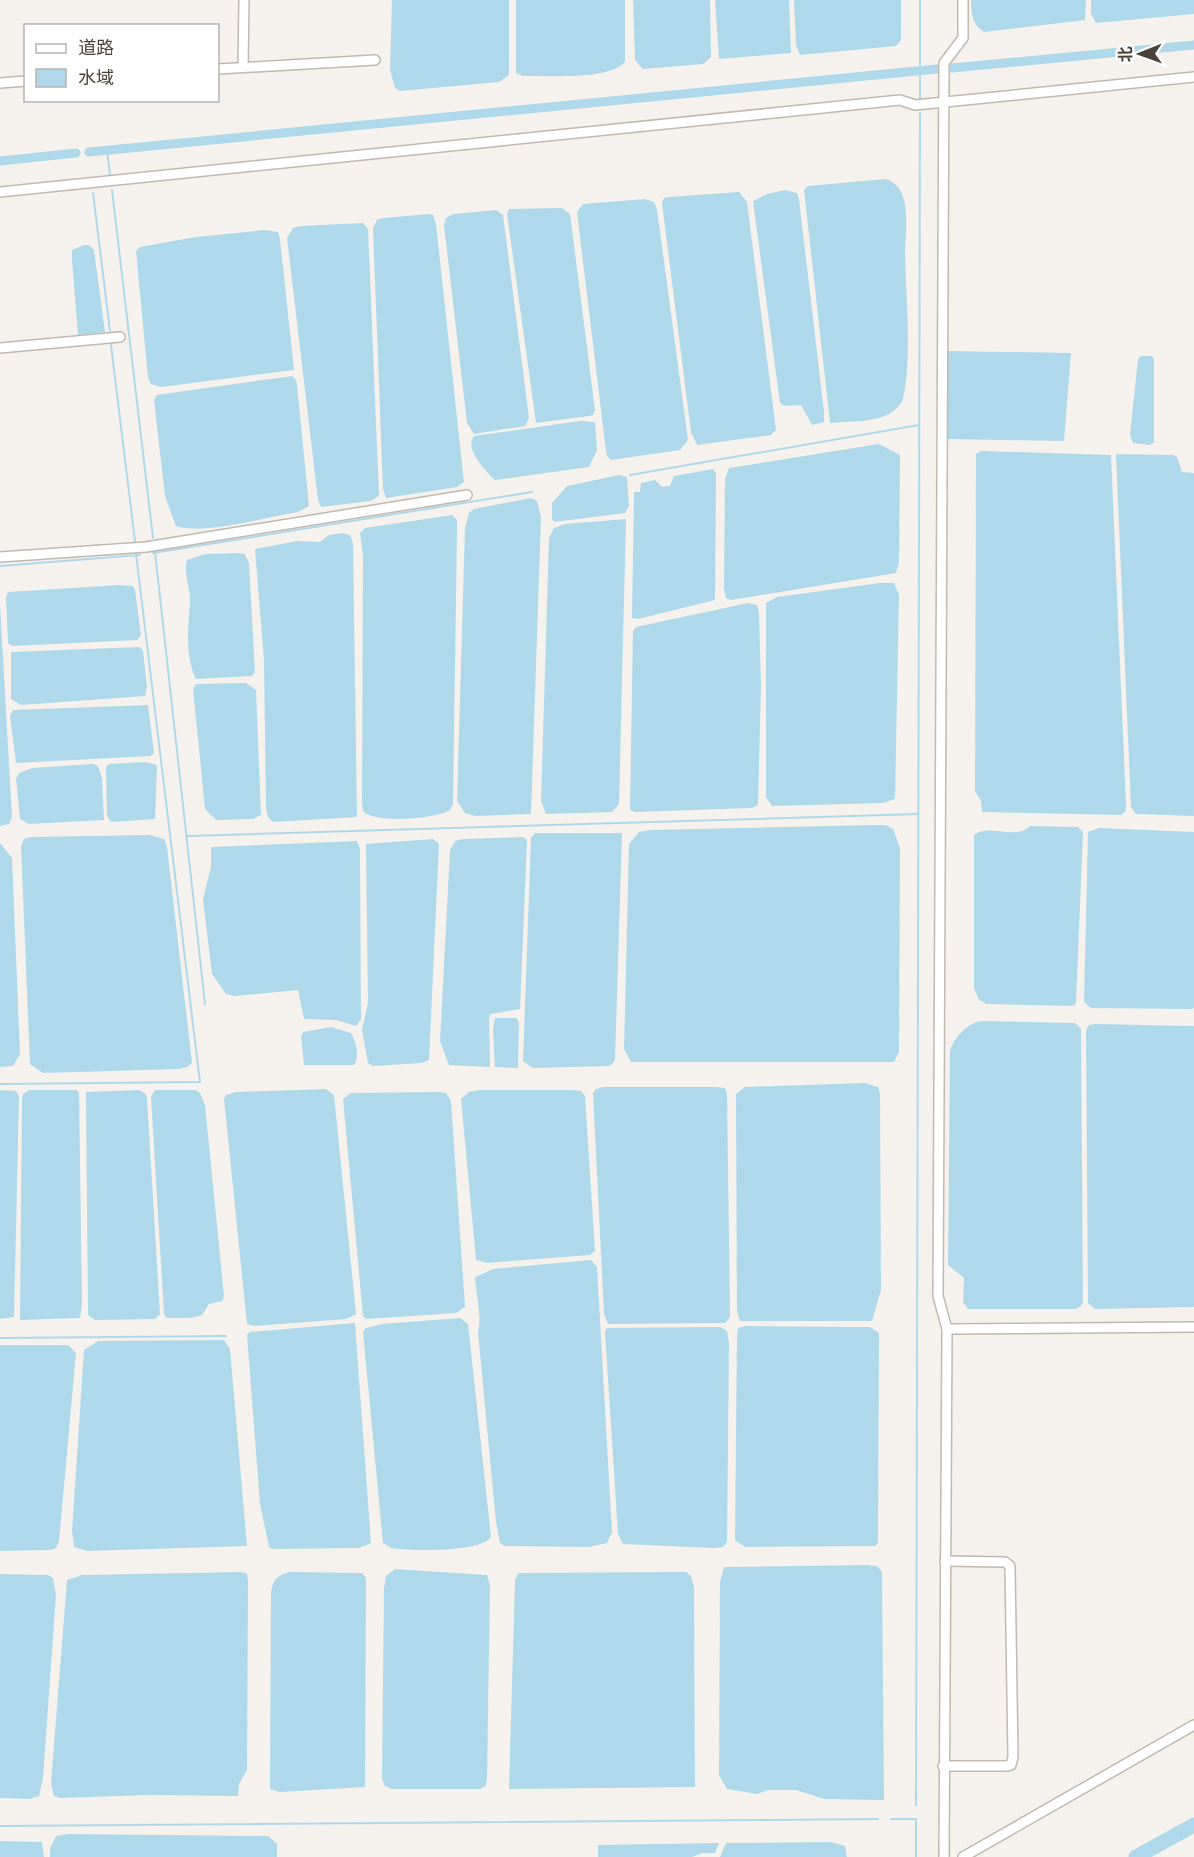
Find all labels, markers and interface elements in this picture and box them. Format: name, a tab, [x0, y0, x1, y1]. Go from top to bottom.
legend	[24, 24, 219, 102]
north arrow	[1110, 24, 1170, 84]
text: 道路	[78, 38, 114, 58]
text: 北	[1117, 46, 1134, 62]
text: 水域	[78, 68, 114, 88]

